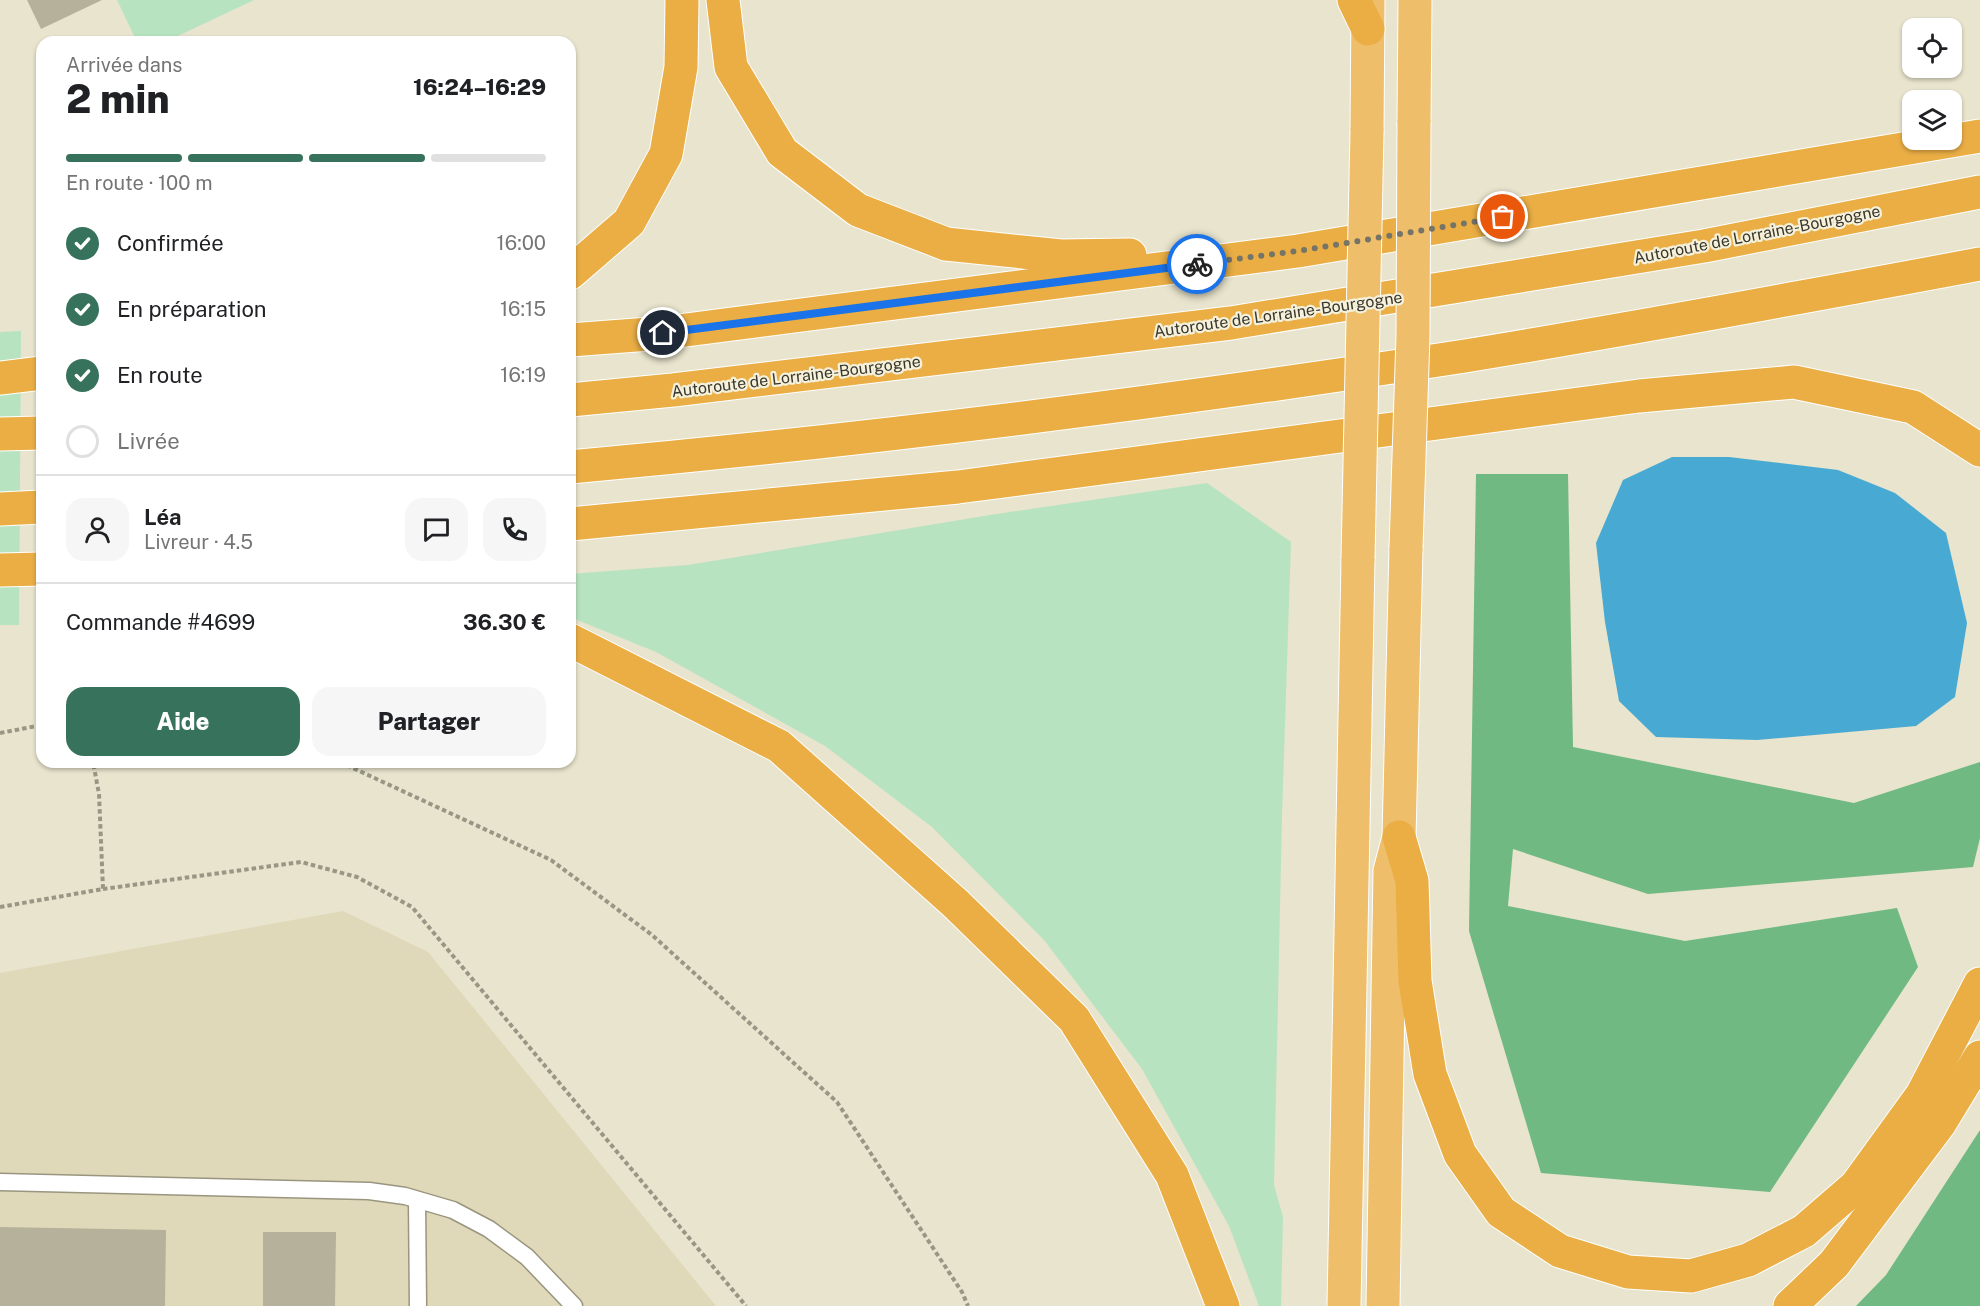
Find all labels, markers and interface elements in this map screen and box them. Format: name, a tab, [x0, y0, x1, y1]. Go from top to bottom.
map controls	[1902, 18, 1962, 150]
button: locate	[1902, 18, 1962, 78]
text: Arrivée dans	[66, 53, 182, 77]
text: 16:24–16:29	[413, 74, 546, 100]
text: 2 min	[66, 76, 170, 122]
button: layers	[1902, 90, 1962, 150]
text: En route · 100 m	[66, 171, 213, 195]
pin	[1477, 191, 1528, 242]
icon: bag	[1486, 200, 1519, 233]
street label: Autoroute de Lorraine-Bourgogne	[1632, 201, 1882, 268]
icon: check	[66, 227, 99, 260]
text: Confirmée	[117, 230, 224, 256]
text: 16:00	[497, 231, 546, 255]
courier	[1167, 234, 1227, 294]
icon: bike	[1181, 248, 1214, 281]
street label: Autoroute de Lorraine-Bourgogne	[1153, 288, 1404, 341]
icon: check	[66, 293, 99, 326]
text: En préparation	[117, 296, 267, 322]
text: 16:15	[500, 297, 546, 321]
pin	[637, 307, 688, 358]
icon: home	[646, 316, 679, 349]
street label: Autoroute de Lorraine-Bourgogne	[670, 352, 922, 401]
icon: check	[66, 359, 99, 392]
text: En route	[117, 362, 203, 388]
text: 16:19	[500, 363, 546, 387]
text: Livrée	[117, 428, 180, 454]
button: person	[66, 498, 129, 561]
button: chat	[405, 498, 468, 561]
button: phone	[483, 498, 546, 561]
text: Léa	[144, 504, 182, 530]
text: Livreur · 4.5	[144, 530, 253, 554]
text: Commande #4699	[66, 609, 255, 635]
text: 36.30 €	[463, 609, 546, 635]
button: Aide	[66, 687, 300, 756]
button: Partager	[312, 687, 546, 756]

